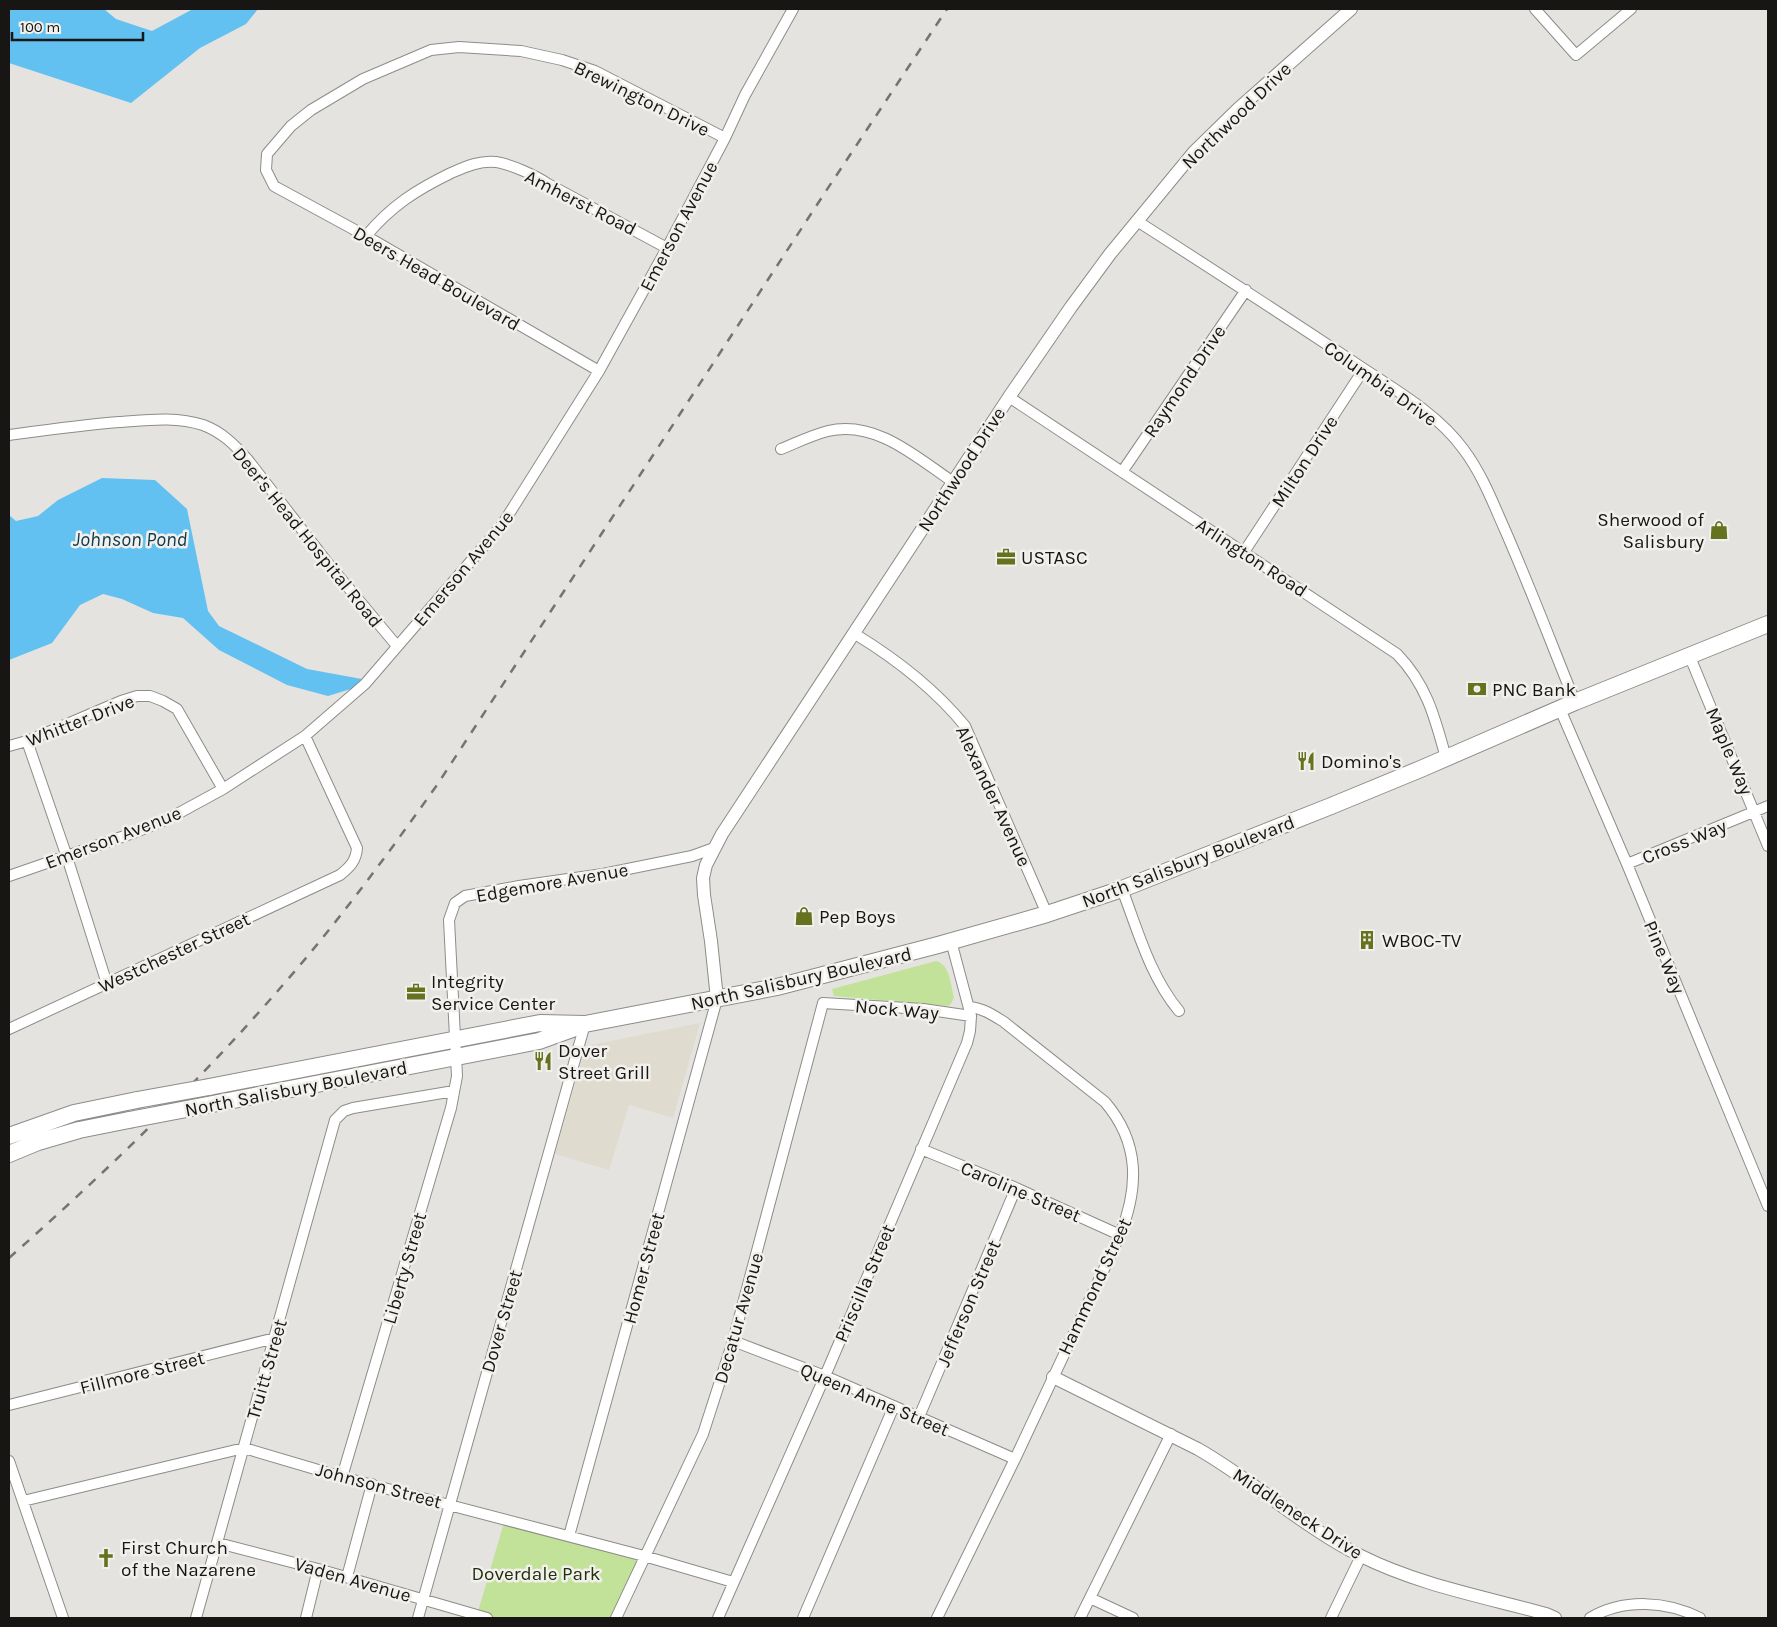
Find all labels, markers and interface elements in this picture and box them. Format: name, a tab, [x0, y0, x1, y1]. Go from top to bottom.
scale bar	[12, 10, 144, 42]
text: 100 m	[20, 18, 60, 36]
street label: Brewington Drive	[570, 57, 713, 141]
street label: Northwood Drive	[1177, 58, 1296, 173]
street label: Emerson Avenue	[635, 158, 722, 295]
street label: Amherst Road	[521, 165, 640, 240]
street label: Deers Head Boulevard	[349, 222, 524, 336]
street label: Raymond Drive	[1139, 321, 1230, 442]
street label: Columbia Drive	[1320, 337, 1441, 431]
street label: Northwood Drive	[914, 403, 1010, 536]
street label: Milton Drive	[1267, 412, 1343, 512]
street label: Deer's Head Hospital Road	[228, 443, 387, 632]
street label: Emerson Avenue	[409, 506, 518, 631]
place label: Sherwood of Salisbury	[1597, 509, 1704, 553]
street label: Arlington Road	[1192, 514, 1311, 602]
shop icon: Sherwood of Salisbury	[1708, 519, 1730, 541]
water label: Johnson Pond	[73, 528, 188, 551]
office icon: USTASC	[995, 546, 1017, 568]
place label: USTASC	[1021, 547, 1088, 569]
bank icon: PNC Bank	[1466, 678, 1488, 700]
place label: PNC Bank	[1492, 679, 1576, 701]
street label: Whitter Drive	[23, 690, 137, 752]
street label: Maple Way	[1701, 704, 1757, 799]
street label: Alexander Avenue	[951, 723, 1035, 870]
restaurant icon: Domino's	[1295, 750, 1317, 772]
place label: Domino's	[1321, 751, 1402, 773]
street label: Emerson Avenue	[42, 802, 185, 874]
street label: North Salisbury Boulevard	[1079, 811, 1298, 913]
street label: Cross Way	[1639, 815, 1730, 869]
street label: Edgemore Avenue	[474, 859, 630, 907]
shop icon: Pep Boys	[793, 905, 815, 927]
place label: Pep Boys	[819, 906, 896, 928]
street label: Westchester Street	[95, 908, 254, 998]
street label: Pine Way	[1639, 917, 1689, 998]
building icon: WBOC-TV	[1356, 929, 1378, 951]
place label: WBOC-TV	[1382, 930, 1462, 952]
street label: North Salisbury Boulevard	[689, 943, 914, 1015]
place label: Integrity Service Center	[431, 971, 555, 1015]
office icon: Integrity Service Center	[405, 981, 427, 1003]
street label: Nock Way	[854, 995, 940, 1025]
place label: Dover Street Grill	[558, 1040, 650, 1084]
restaurant icon: Dover Street Grill	[532, 1050, 554, 1072]
street label: North Salisbury Boulevard	[183, 1057, 409, 1121]
street label: Caroline Street	[957, 1157, 1084, 1227]
street label: Liberty Street	[379, 1210, 431, 1327]
street label: Homer Street	[619, 1210, 669, 1326]
street label: Hammond Street	[1054, 1214, 1136, 1358]
street label: Priscilla Street	[830, 1221, 900, 1346]
street label: Jefferson Street	[932, 1237, 1006, 1370]
street label: Decatur Avenue	[710, 1250, 768, 1386]
street label: Dover Street	[477, 1267, 527, 1375]
street label: Truitt Street	[242, 1317, 292, 1422]
street label: Fillmore Street	[78, 1347, 207, 1399]
street label: Queen Anne Street	[797, 1359, 952, 1441]
street label: Johnson Street	[313, 1459, 444, 1513]
street label: Middleneck Drive	[1229, 1464, 1366, 1564]
place label: First Church of the Nazarene	[121, 1537, 256, 1581]
church icon: First Church of the Nazarene	[95, 1547, 117, 1569]
street label: Vaden Avenue	[292, 1553, 413, 1607]
park label: Doverdale Park	[472, 1563, 601, 1585]

